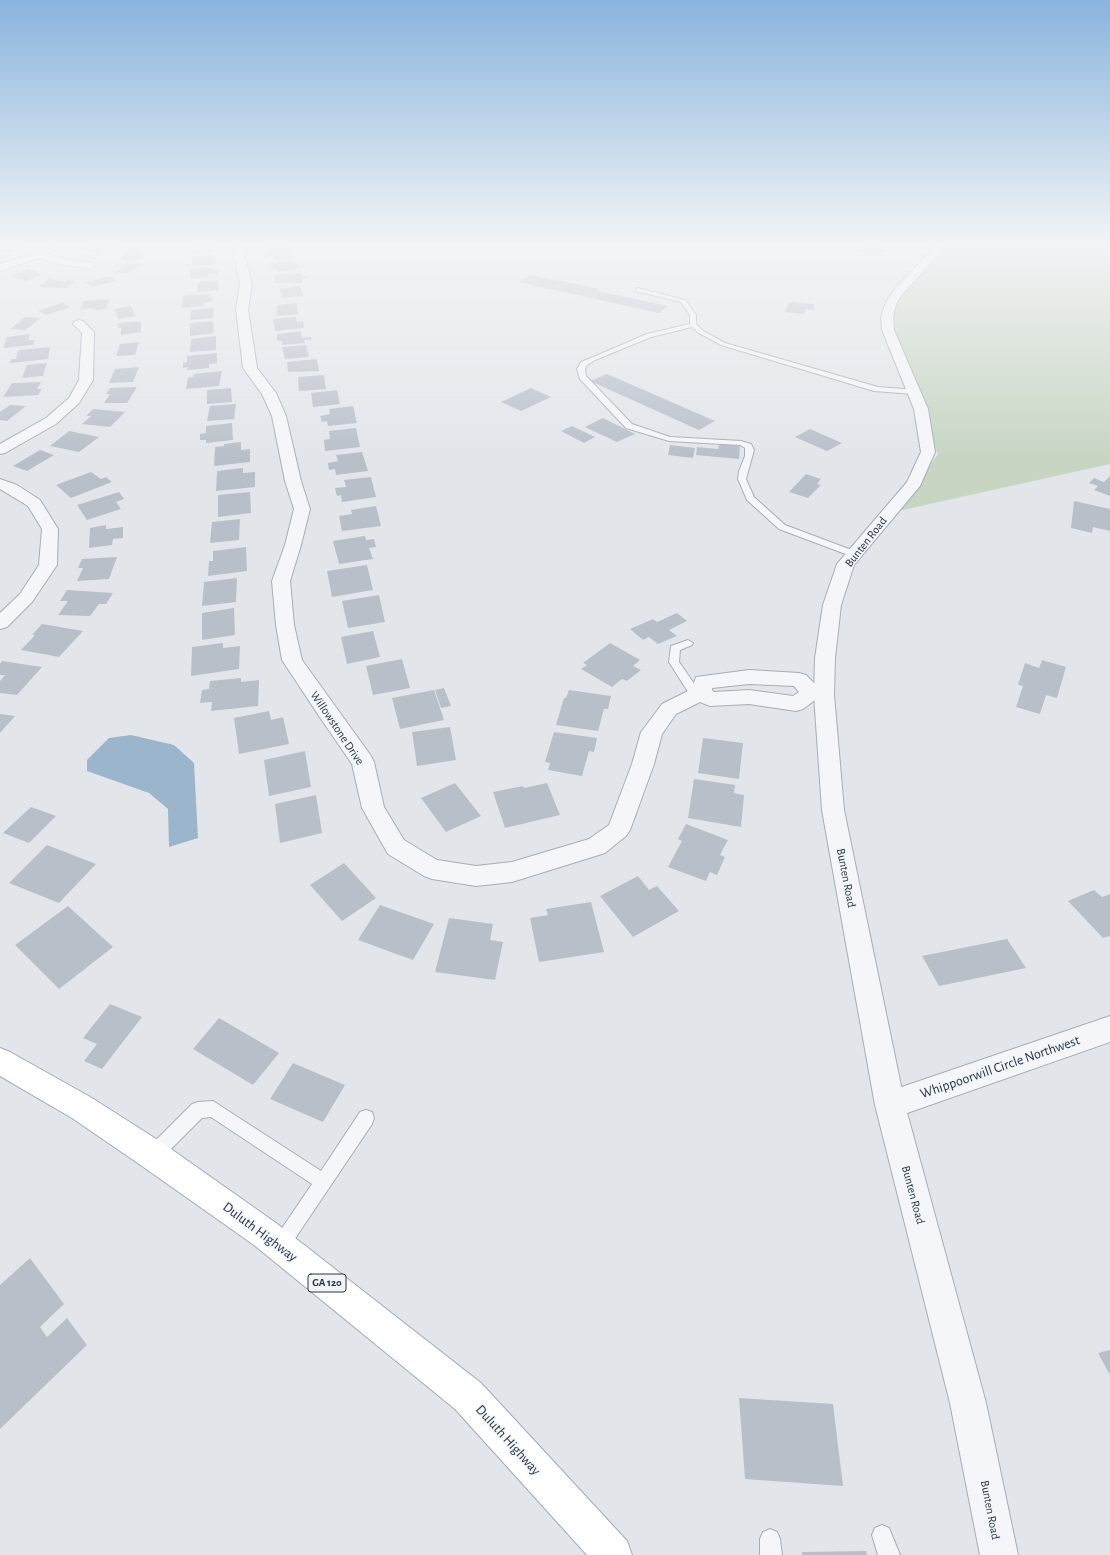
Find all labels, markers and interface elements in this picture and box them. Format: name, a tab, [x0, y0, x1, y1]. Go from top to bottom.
street label: Bunten Road	[842, 514, 890, 570]
street label: Willowstone Drive	[307, 688, 367, 768]
street label: Bunten Road	[833, 847, 859, 909]
street label: Whippoorwill Circle Northwest	[918, 1032, 1082, 1102]
street label: Bunten Road	[898, 1164, 928, 1226]
street label: Duluth Highway	[219, 1198, 301, 1266]
road number: GA 120	[308, 1274, 346, 1292]
street label: Duluth Highway	[472, 1401, 544, 1479]
street label: Bunten Road	[977, 1479, 1003, 1541]

